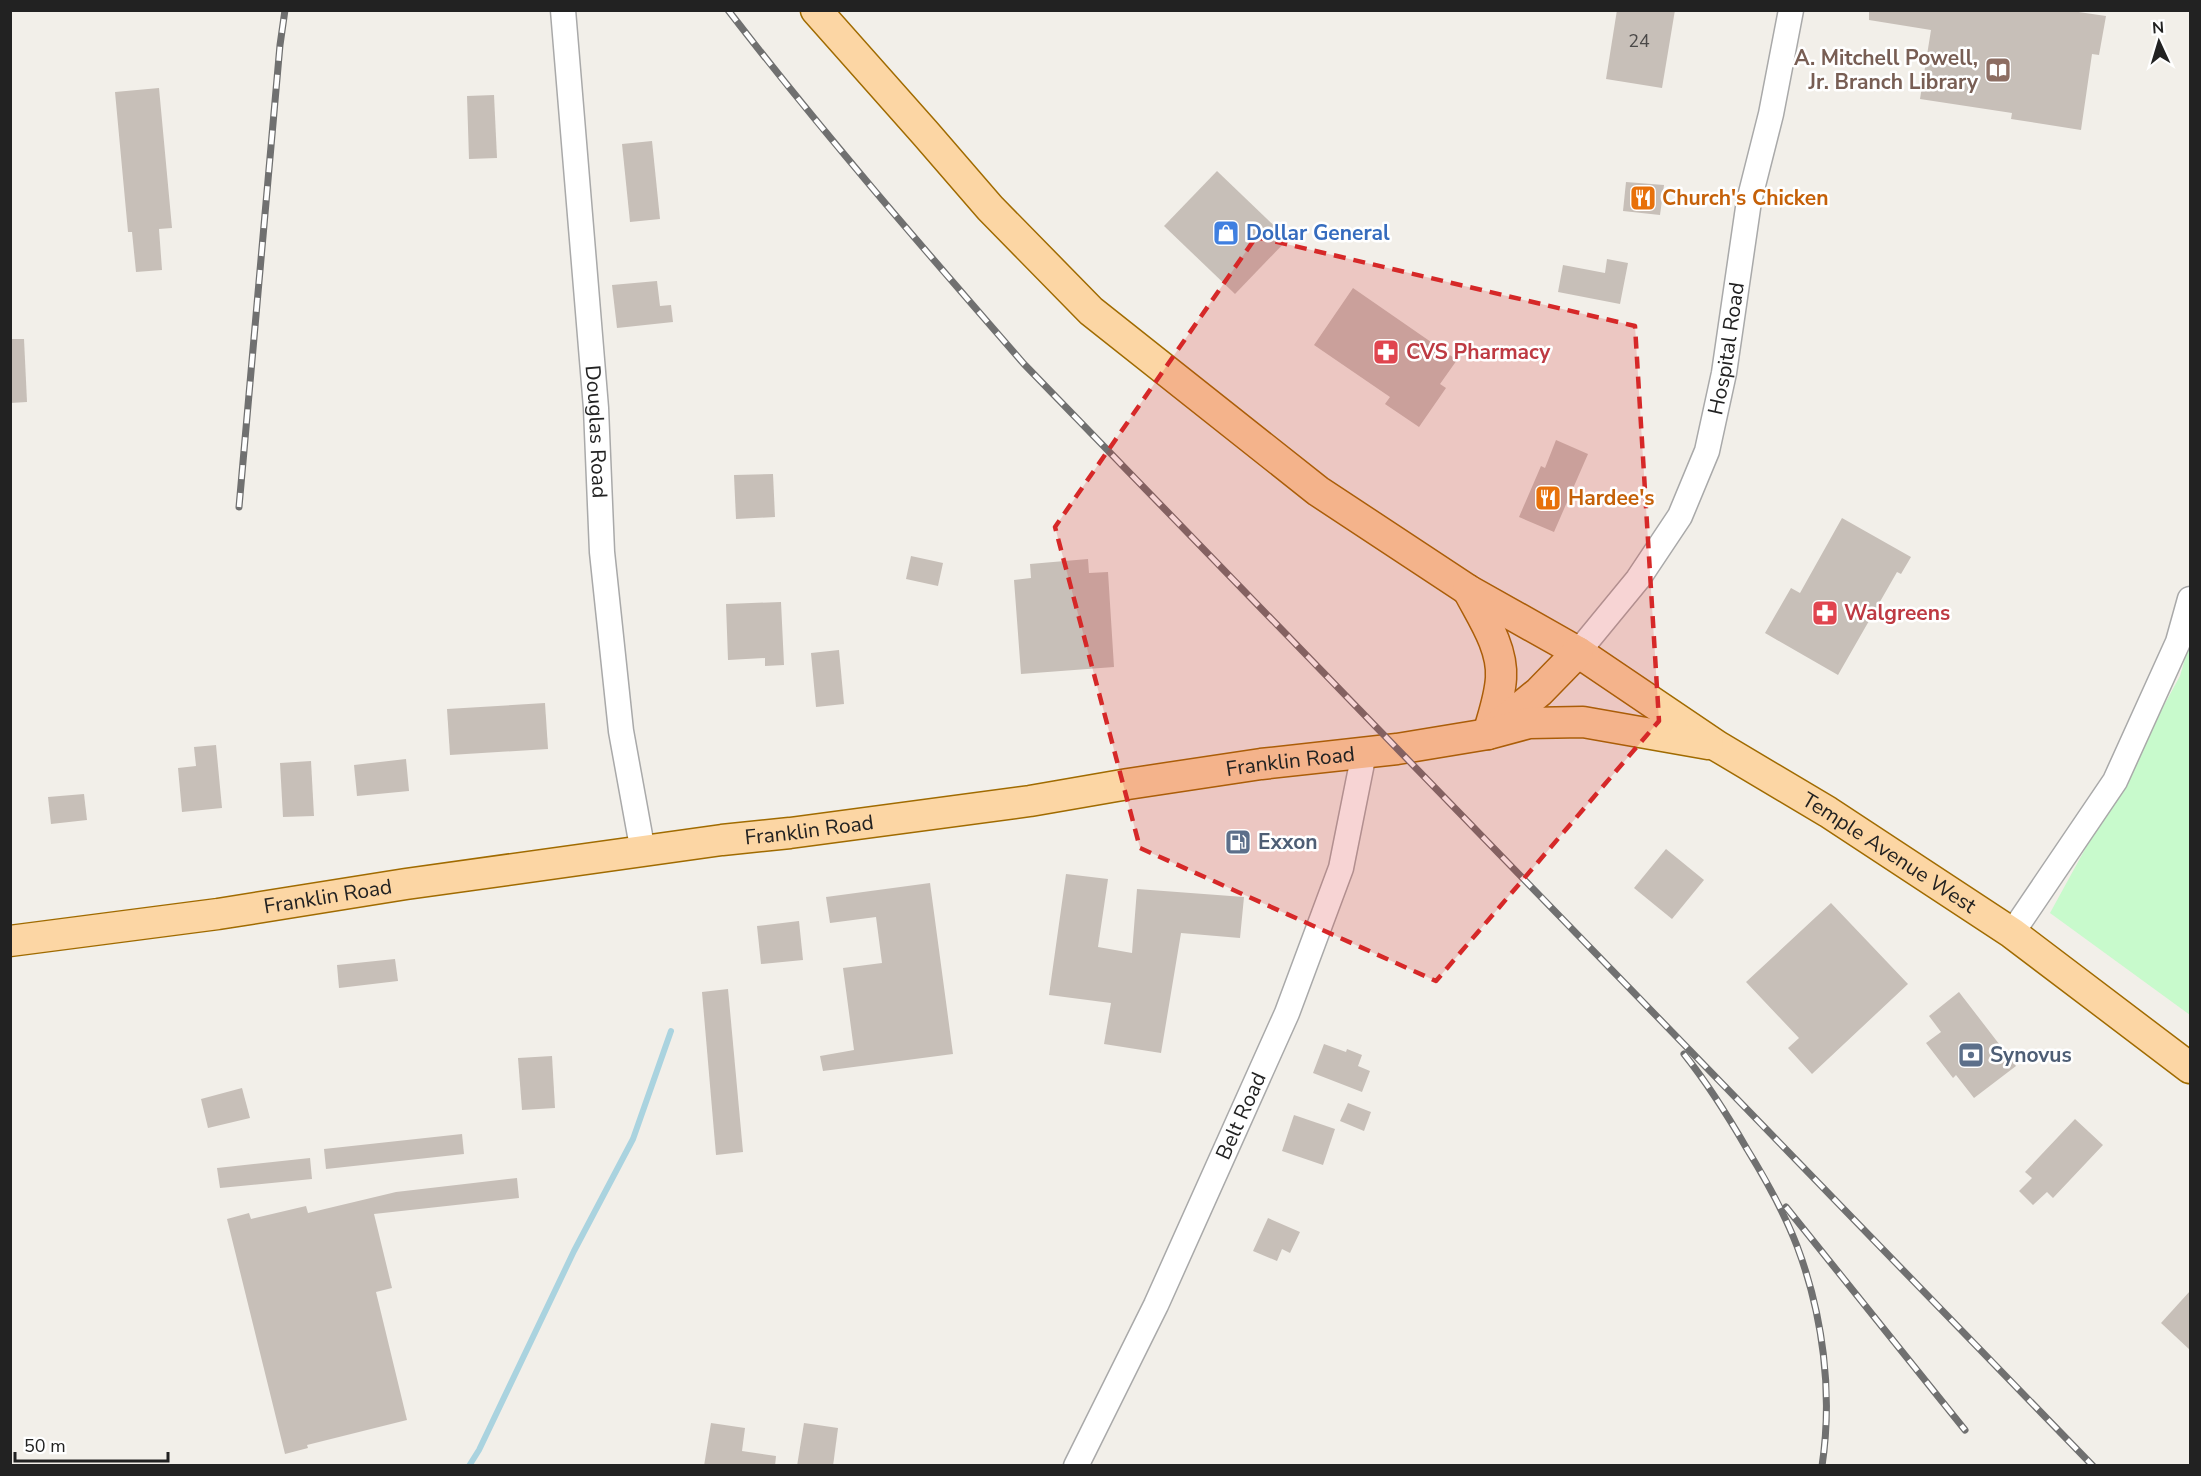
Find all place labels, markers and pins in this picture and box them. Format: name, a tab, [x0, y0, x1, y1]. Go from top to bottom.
place label: A. Mitchell Powell, Jr. Branch Library	[1794, 44, 1979, 96]
library icon: A. Mitchell Powell, Jr. Branch Library	[1983, 55, 2013, 85]
restaurant icon: Church's Chicken	[1628, 183, 1658, 213]
place label: Church's Chicken	[1662, 184, 1829, 212]
shop icon: Dollar General	[1211, 218, 1241, 248]
place label: Dollar General	[1246, 219, 1390, 247]
pharmacy icon: CVS Pharmacy	[1371, 337, 1401, 367]
place label: CVS Pharmacy	[1406, 338, 1551, 366]
restaurant icon: Hardee's	[1533, 483, 1563, 513]
place label: Hardee's	[1568, 484, 1654, 512]
pharmacy icon: Walgreens	[1810, 598, 1840, 628]
place label: Walgreens	[1844, 599, 1950, 627]
fuel station icon: Exxon	[1223, 827, 1253, 857]
place label: Exxon	[1258, 828, 1318, 856]
bank icon: Synovus	[1956, 1040, 1986, 1070]
place label: Synovus	[1990, 1041, 2072, 1069]

